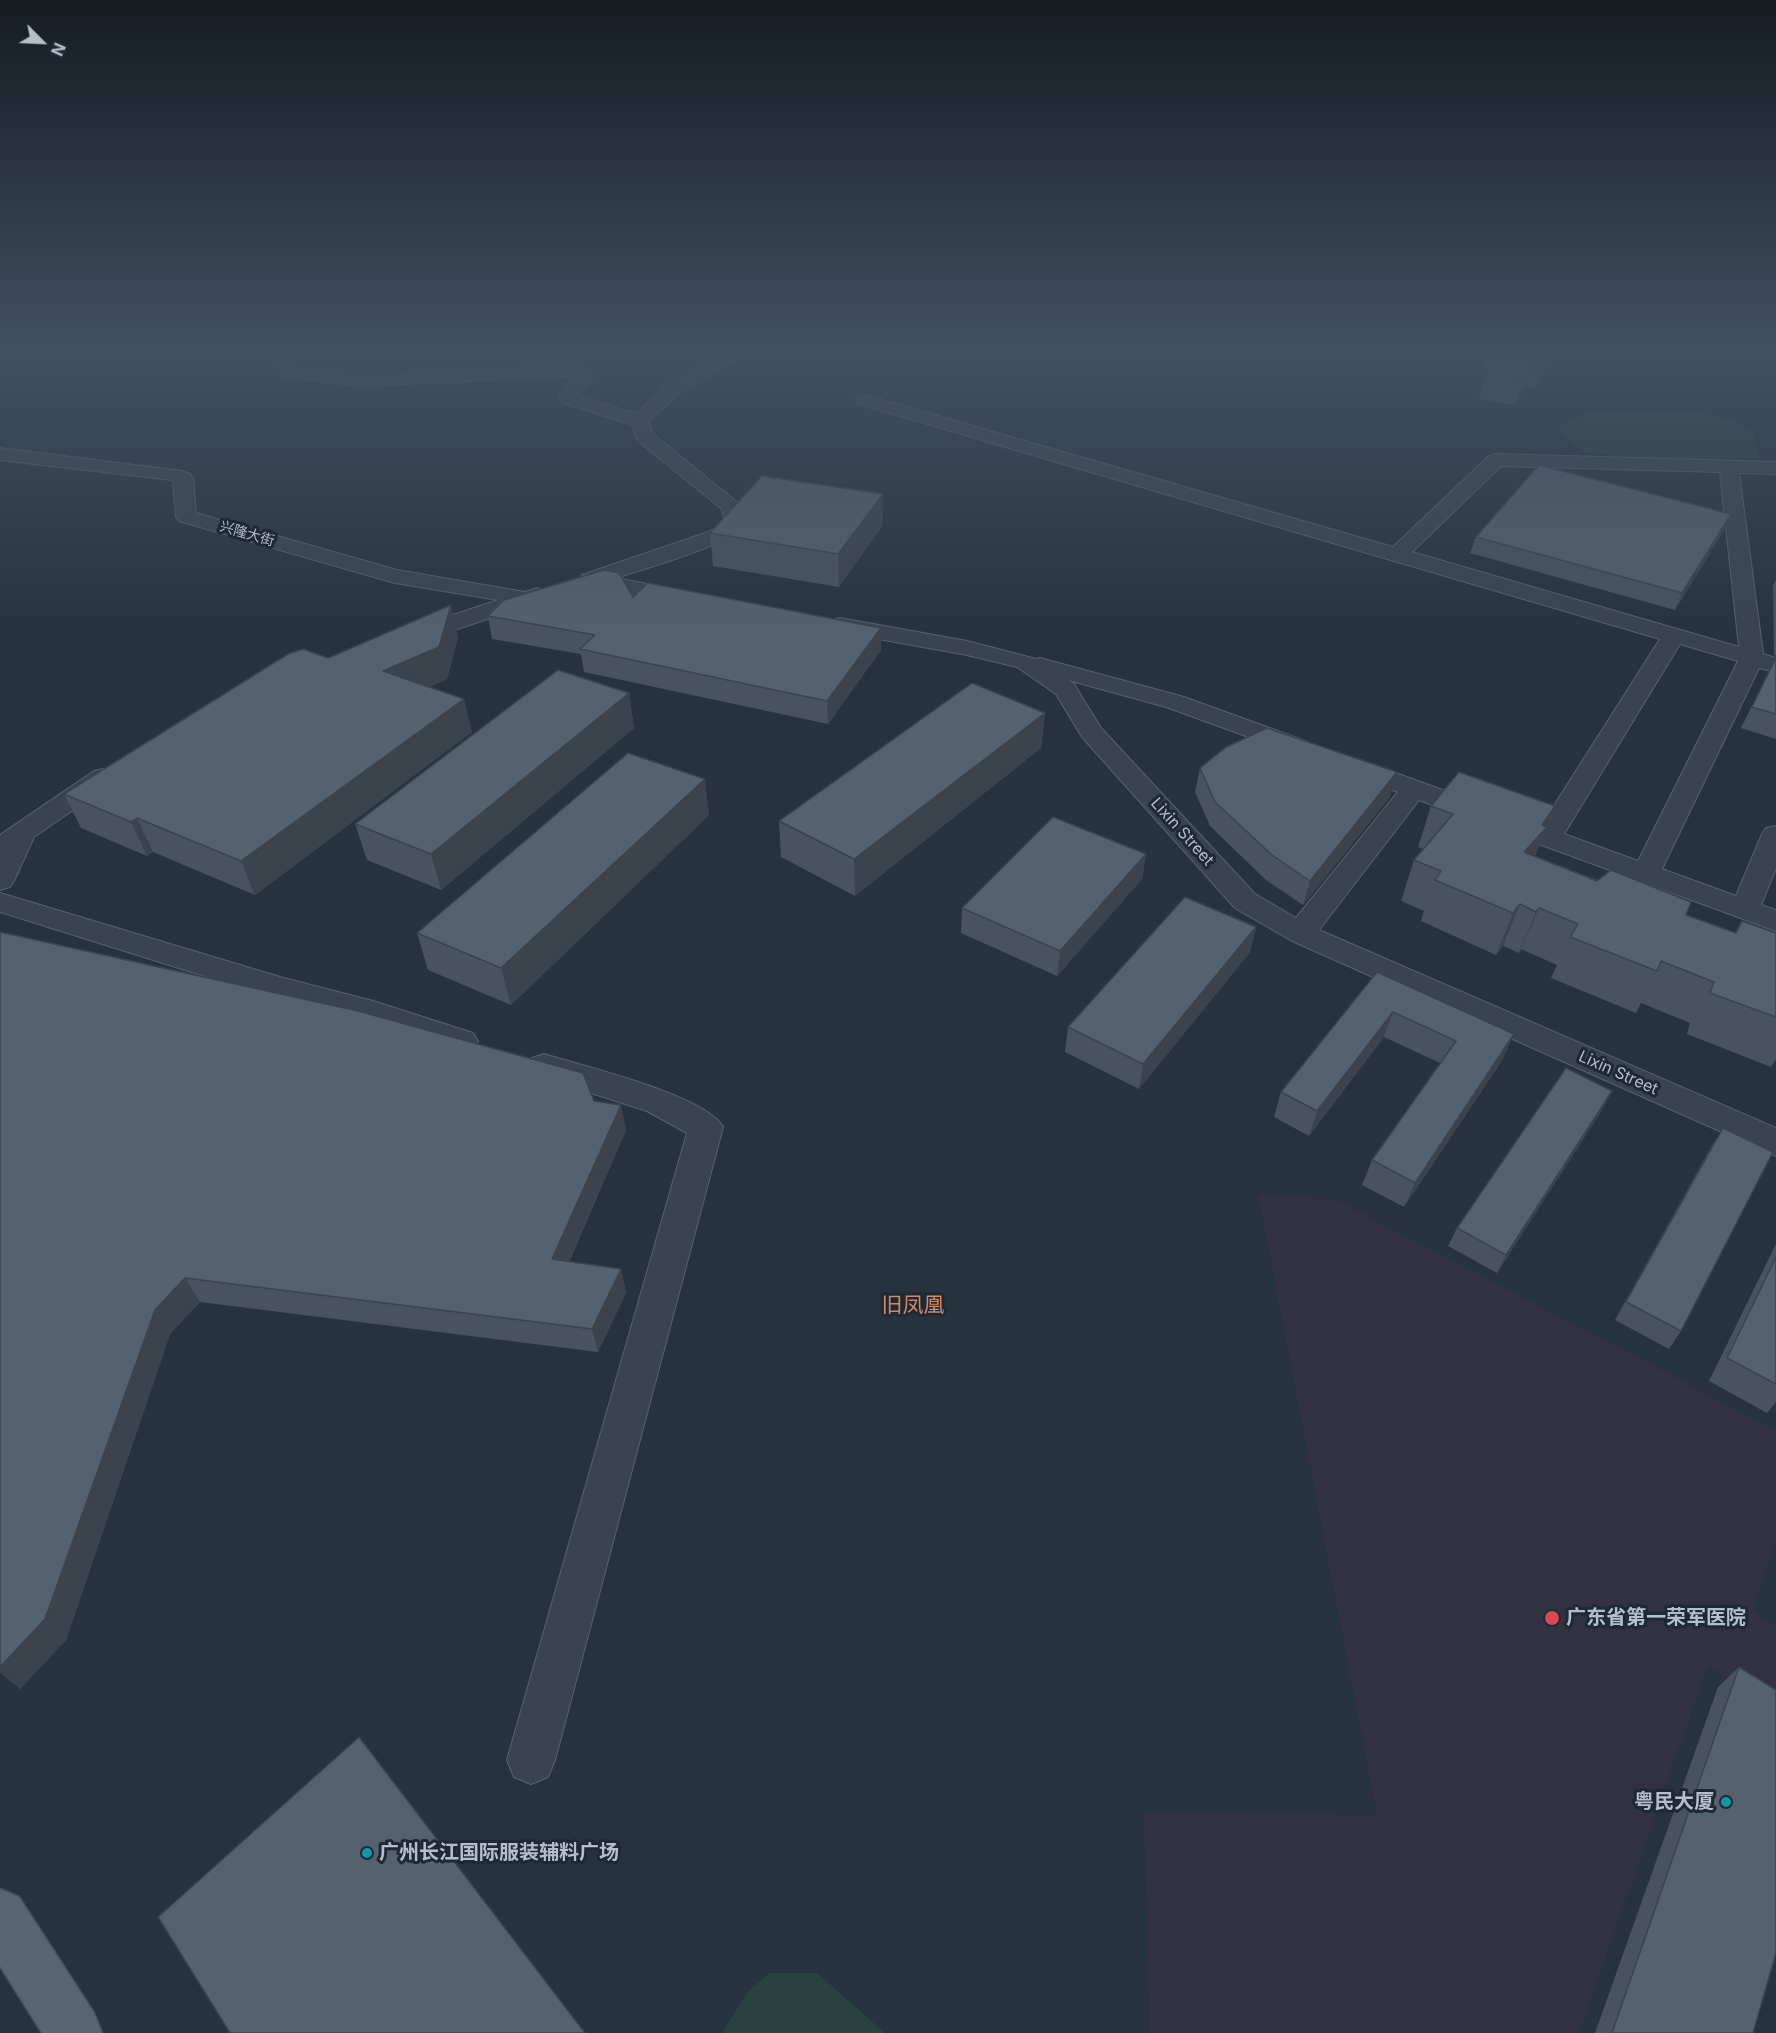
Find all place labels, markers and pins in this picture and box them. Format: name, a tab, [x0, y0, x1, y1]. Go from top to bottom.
place label: 广东省第一荣军医院	[1566, 1606, 1746, 1630]
marker: 广东省第一荣军医院	[1543, 1609, 1561, 1627]
place label: 粤民大厦	[1634, 1790, 1714, 1814]
marker: 粤民大厦	[1719, 1795, 1733, 1809]
place label: 广州长江国际服装辅料广场	[379, 1841, 619, 1865]
marker: 广州长江国际服装辅料广场	[360, 1846, 374, 1860]

